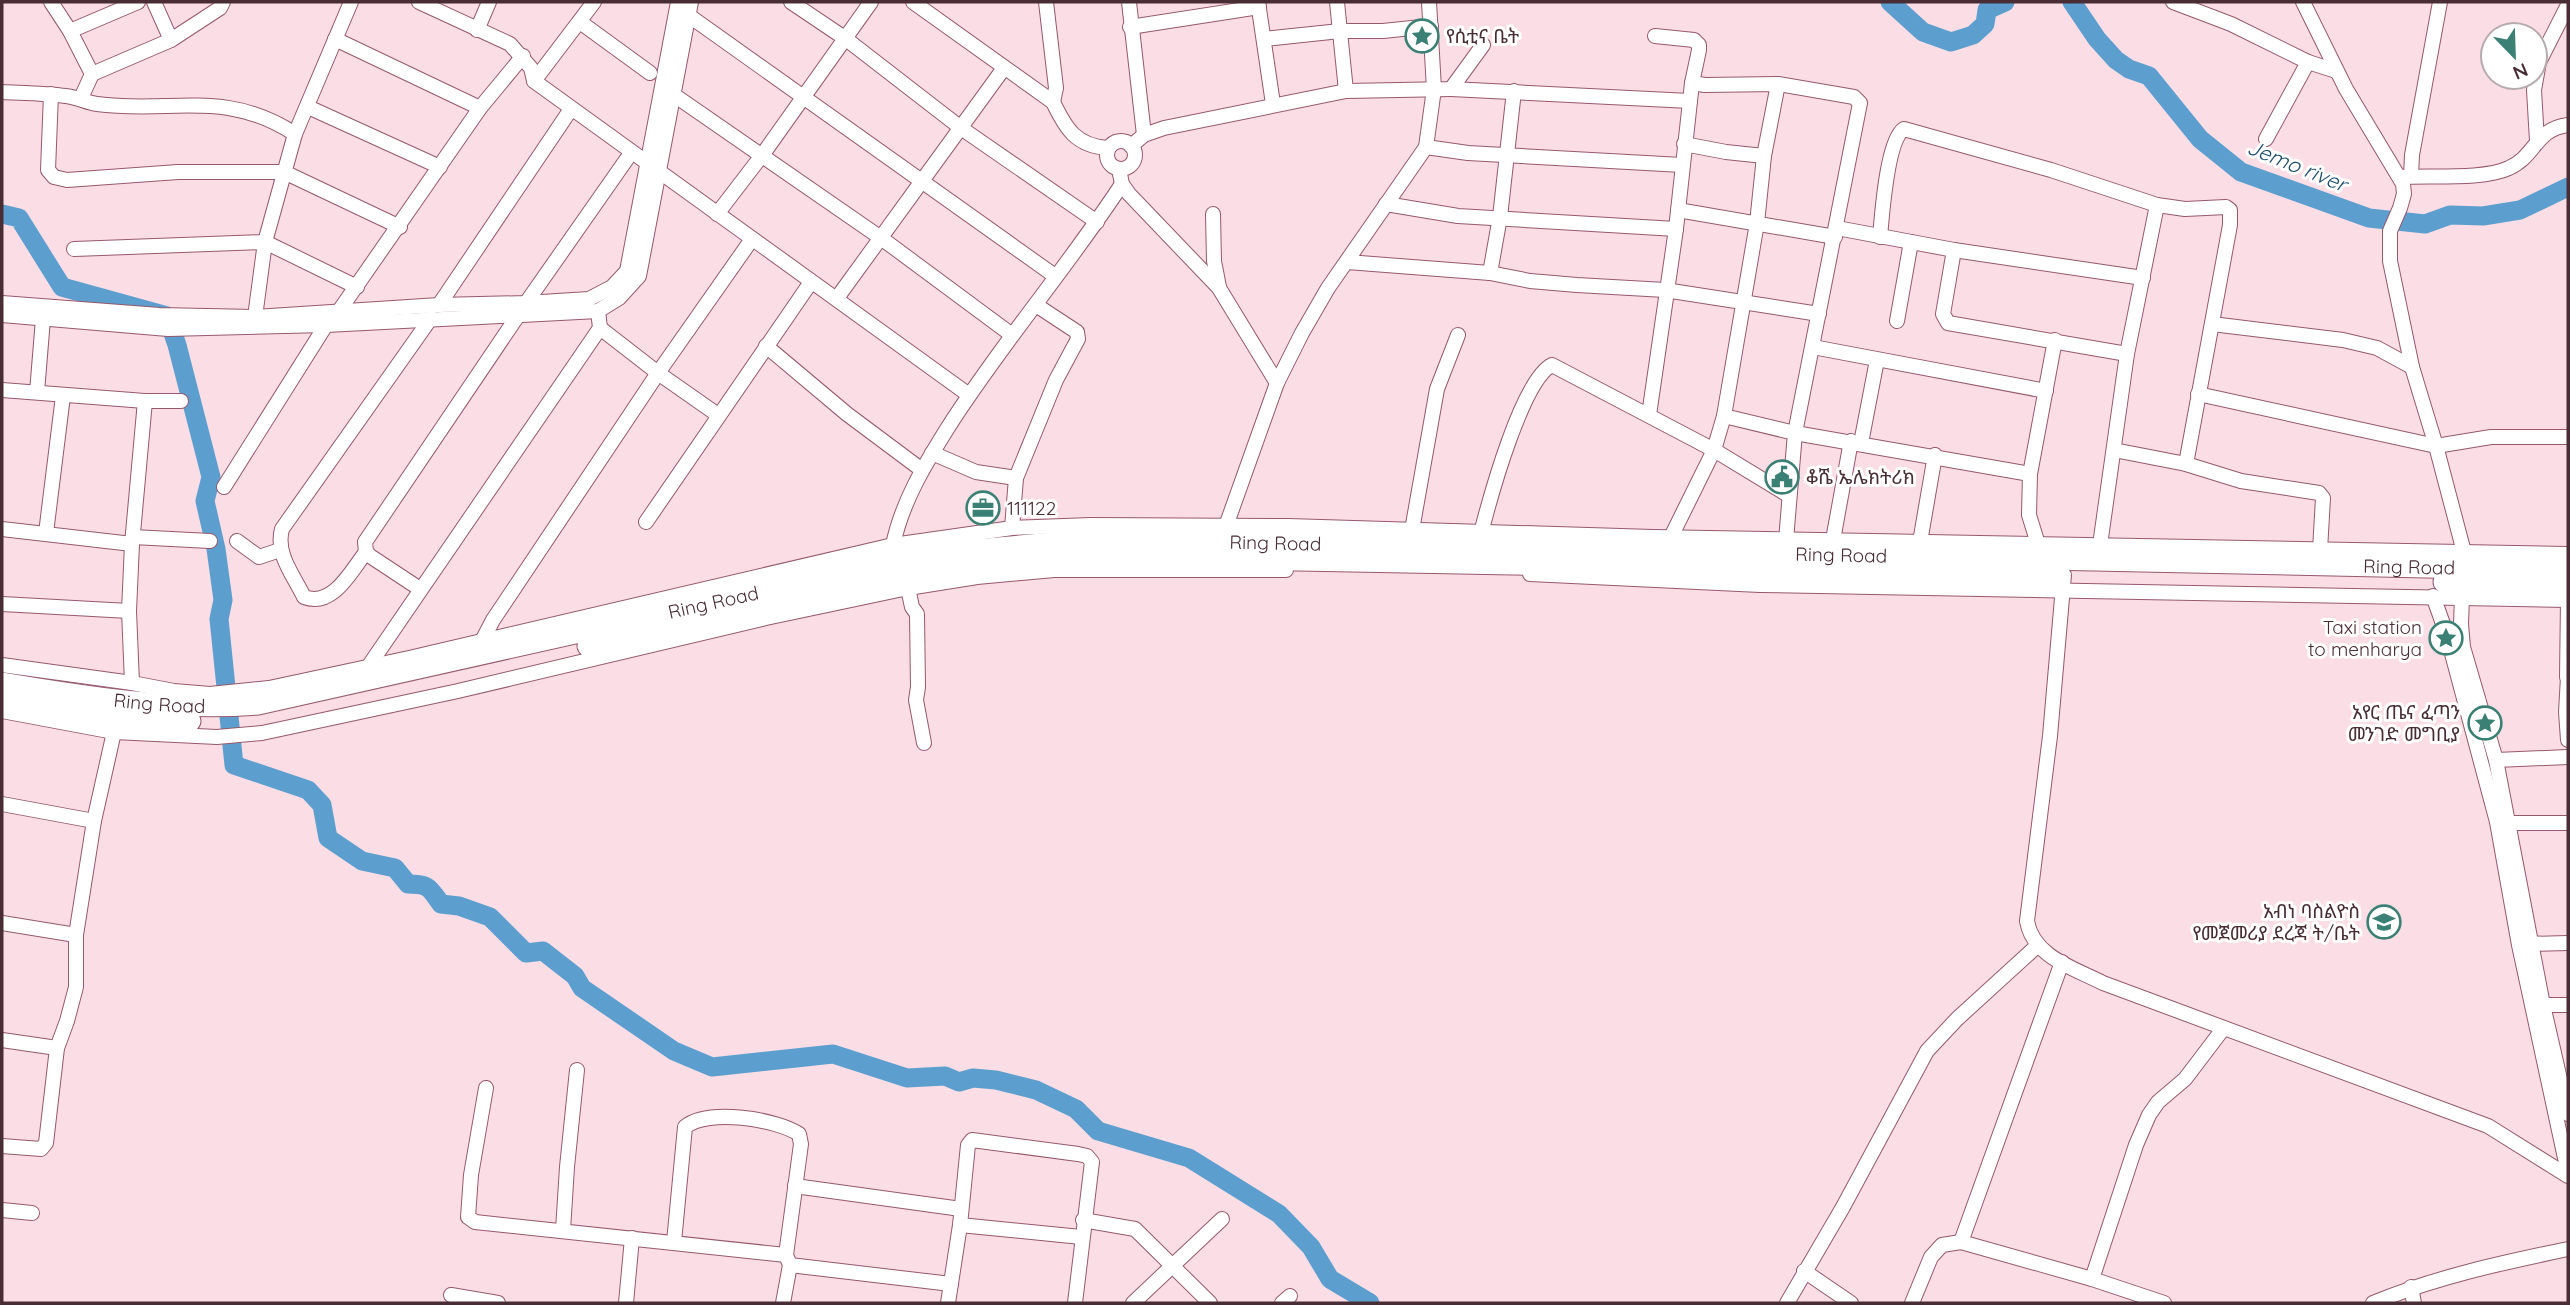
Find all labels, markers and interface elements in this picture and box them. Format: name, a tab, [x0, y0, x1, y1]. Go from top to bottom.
place icon: የሲቲና ቤት	[1403, 17, 1441, 55]
north arrow	[2479, 21, 2549, 91]
place label: የሲቲና ቤት	[1446, 24, 1520, 48]
text: N	[2510, 58, 2532, 85]
water label: Jemo river	[2244, 133, 2354, 198]
public building icon: ቆሼ ኤሌክትሪክ	[1763, 458, 1801, 496]
place label: ቆሼ ኤሌክትሪክ	[1806, 465, 1915, 489]
office icon: 111122	[964, 489, 1002, 527]
place label: 111122	[1007, 496, 1056, 520]
street label: Ring Road	[1229, 530, 1322, 556]
street label: Ring Road	[1795, 542, 1887, 568]
street label: Ring Road	[2363, 554, 2455, 580]
street label: Ring Road	[666, 580, 761, 624]
place label: Taxi station to menharya	[2308, 615, 2422, 661]
place icon: Taxi station to menharya	[2427, 619, 2465, 657]
street label: Ring Road	[112, 688, 206, 718]
place label: አየር ጤና ፈጣን መንገድ መግቢያ	[2348, 700, 2460, 746]
place icon: አየር ጤና ፈጣን መንገድ መግቢያ	[2466, 704, 2504, 742]
place label: አብነ ባስልዮስ የመጀመሪያ ደረጃ ት/ቤት	[2193, 899, 2361, 945]
school or university icon: አብነ ባስልዮስ የመጀመሪያ ደረጃ ት/ቤት	[2365, 903, 2403, 941]

